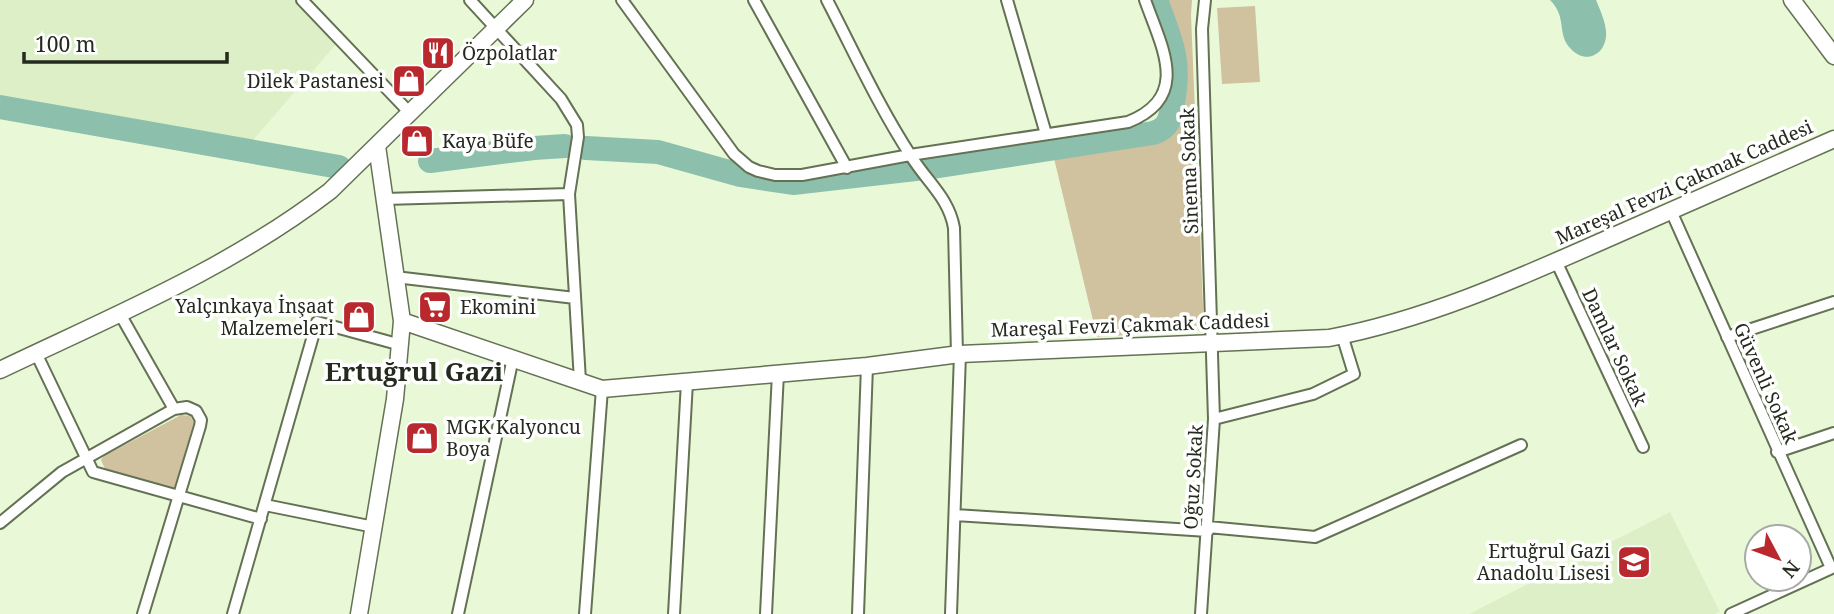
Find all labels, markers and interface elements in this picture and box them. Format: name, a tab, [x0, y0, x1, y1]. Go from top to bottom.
scale bar	[24, 21, 228, 65]
text: 100 m	[35, 30, 96, 58]
restaurant icon: Özpolatlar	[419, 34, 457, 72]
place label: Özpolatlar	[462, 40, 557, 66]
shop icon: Dilek Pastanesi	[390, 62, 428, 100]
place label: Dilek Pastanesi	[247, 68, 384, 94]
street label: Sinema Sokak	[1174, 106, 1204, 235]
street label: Mareşal Fevzi Çakmak Caddesi	[1551, 113, 1817, 251]
shop icon: Kaya Büfe	[398, 122, 436, 160]
place label: Kaya Büfe	[442, 128, 534, 154]
street label: Damlar Sokak	[1576, 284, 1654, 411]
supermarket icon: Ekomini	[416, 288, 454, 326]
place label: Yalçınkaya İnşaat Malzemeleri	[174, 293, 334, 341]
place label: Ekomini	[460, 294, 536, 320]
shop icon: Yalçınkaya İnşaat Malzemeleri	[340, 298, 378, 336]
street label: Mareşal Fevzi Çakmak Caddesi	[990, 307, 1270, 343]
street label: Güvenli Sokak	[1728, 318, 1805, 449]
district label: Ertuğrul Gazi	[325, 353, 503, 389]
place label: MGK Kalyoncu Boya	[446, 414, 581, 462]
shop icon: MGK Kalyoncu Boya	[403, 419, 441, 457]
street label: Oğuz Sokak	[1177, 423, 1209, 530]
north arrow	[1743, 523, 1813, 593]
place label: Ertuğrul Gazi Anadolu Lisesi	[1477, 538, 1610, 586]
school or university icon: Ertuğrul Gazi Anadolu Lisesi	[1615, 543, 1653, 581]
text: N	[1776, 555, 1806, 583]

